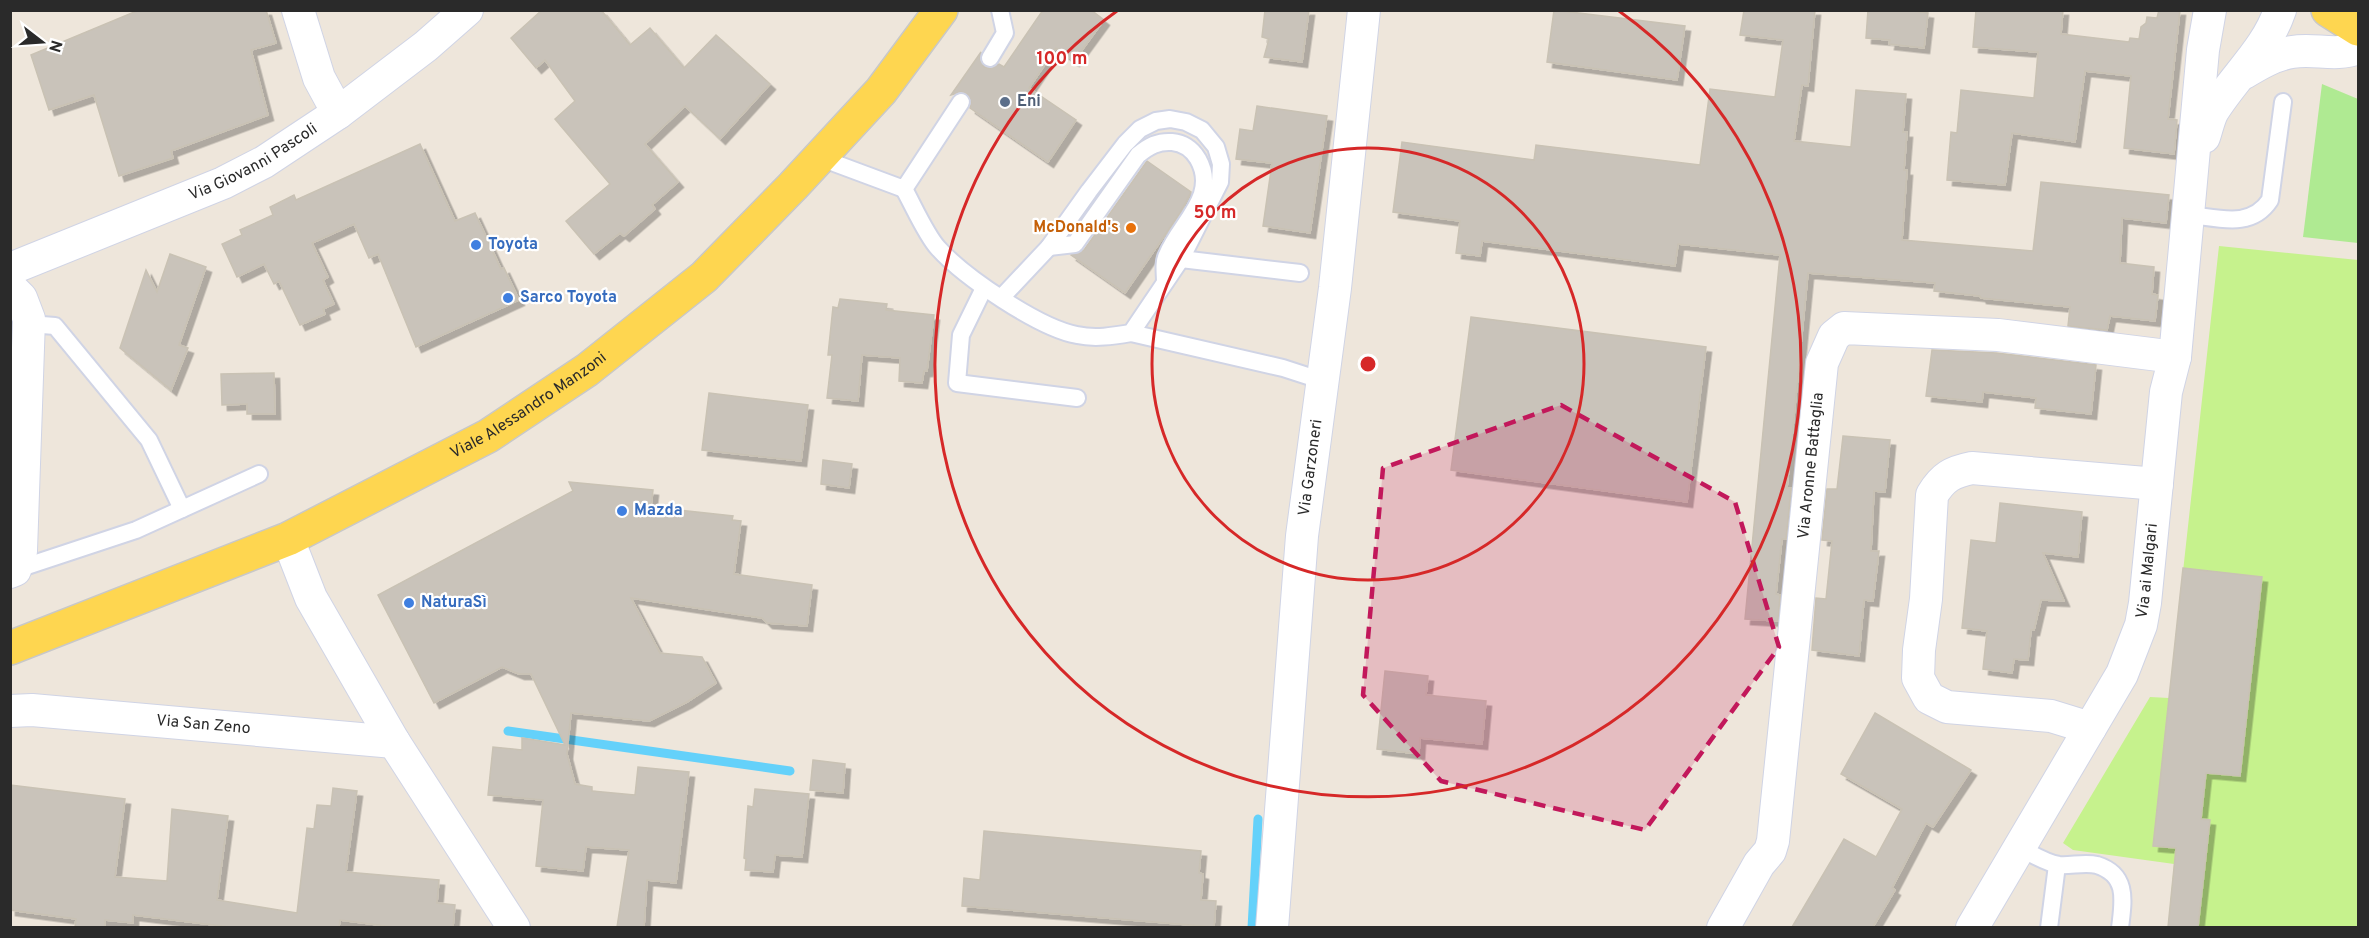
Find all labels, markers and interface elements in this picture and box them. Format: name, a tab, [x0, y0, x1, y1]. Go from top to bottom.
north arrow	[12, 12, 72, 72]
text: N	[43, 37, 66, 54]
text: 100 m	[1036, 48, 1088, 71]
place label: Eni	[1017, 92, 1041, 112]
marker: Eni	[998, 95, 1012, 109]
street label: Via Giovanni Pascoli	[186, 119, 321, 206]
text: 50 m	[1193, 202, 1237, 225]
place label: McDonald's	[1033, 218, 1119, 238]
marker: McDonald's	[1124, 221, 1138, 235]
place label: Toyota	[488, 235, 538, 255]
marker: Toyota	[469, 238, 483, 252]
place label: Sarco Toyota	[520, 288, 617, 308]
marker: Sarco Toyota	[501, 291, 515, 305]
street label: Viale Alessandro Manzoni	[447, 348, 611, 464]
centre of rings	[1358, 354, 1378, 374]
street label: Via Aronne Battaglia	[1794, 392, 1829, 540]
street label: Via Garzoneri	[1295, 418, 1327, 517]
place label: Mazda	[634, 501, 683, 521]
marker: Mazda	[615, 504, 629, 518]
street label: Via ai Malgari	[2132, 522, 2163, 620]
place label: NaturaSì	[421, 593, 487, 613]
marker: NaturaSì	[402, 596, 416, 610]
street label: Via San Zeno	[155, 711, 251, 739]

